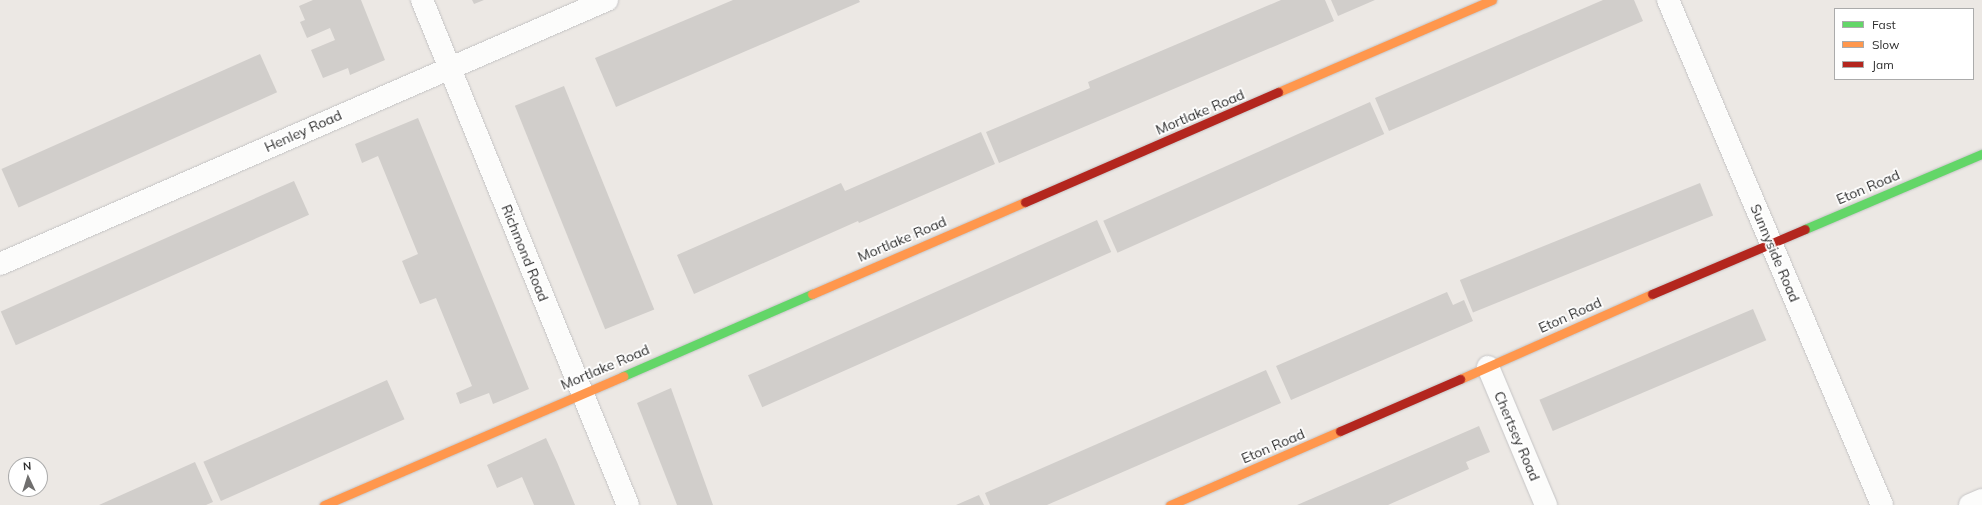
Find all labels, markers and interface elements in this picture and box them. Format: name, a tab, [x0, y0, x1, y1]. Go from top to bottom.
legend	[1834, 8, 1974, 80]
text: Fast	[1872, 17, 1896, 32]
text: Slow	[1872, 37, 1900, 52]
text: Jam	[1872, 57, 1894, 72]
street label: Mortlake Road	[1153, 86, 1247, 138]
street label: Henley Road	[262, 106, 344, 156]
street label: Eton Road	[1834, 166, 1902, 208]
street label: Richmond Road	[498, 202, 552, 304]
street label: Sunnyside Road	[1747, 202, 1803, 304]
street label: Mortlake Road	[855, 213, 949, 265]
street label: Eton Road	[1536, 294, 1604, 336]
street label: Mortlake Road	[558, 341, 652, 393]
street label: Chertsey Road	[1491, 389, 1543, 483]
street label: Eton Road	[1239, 425, 1307, 467]
north arrow	[8, 457, 48, 497]
text: N	[23, 459, 32, 473]

